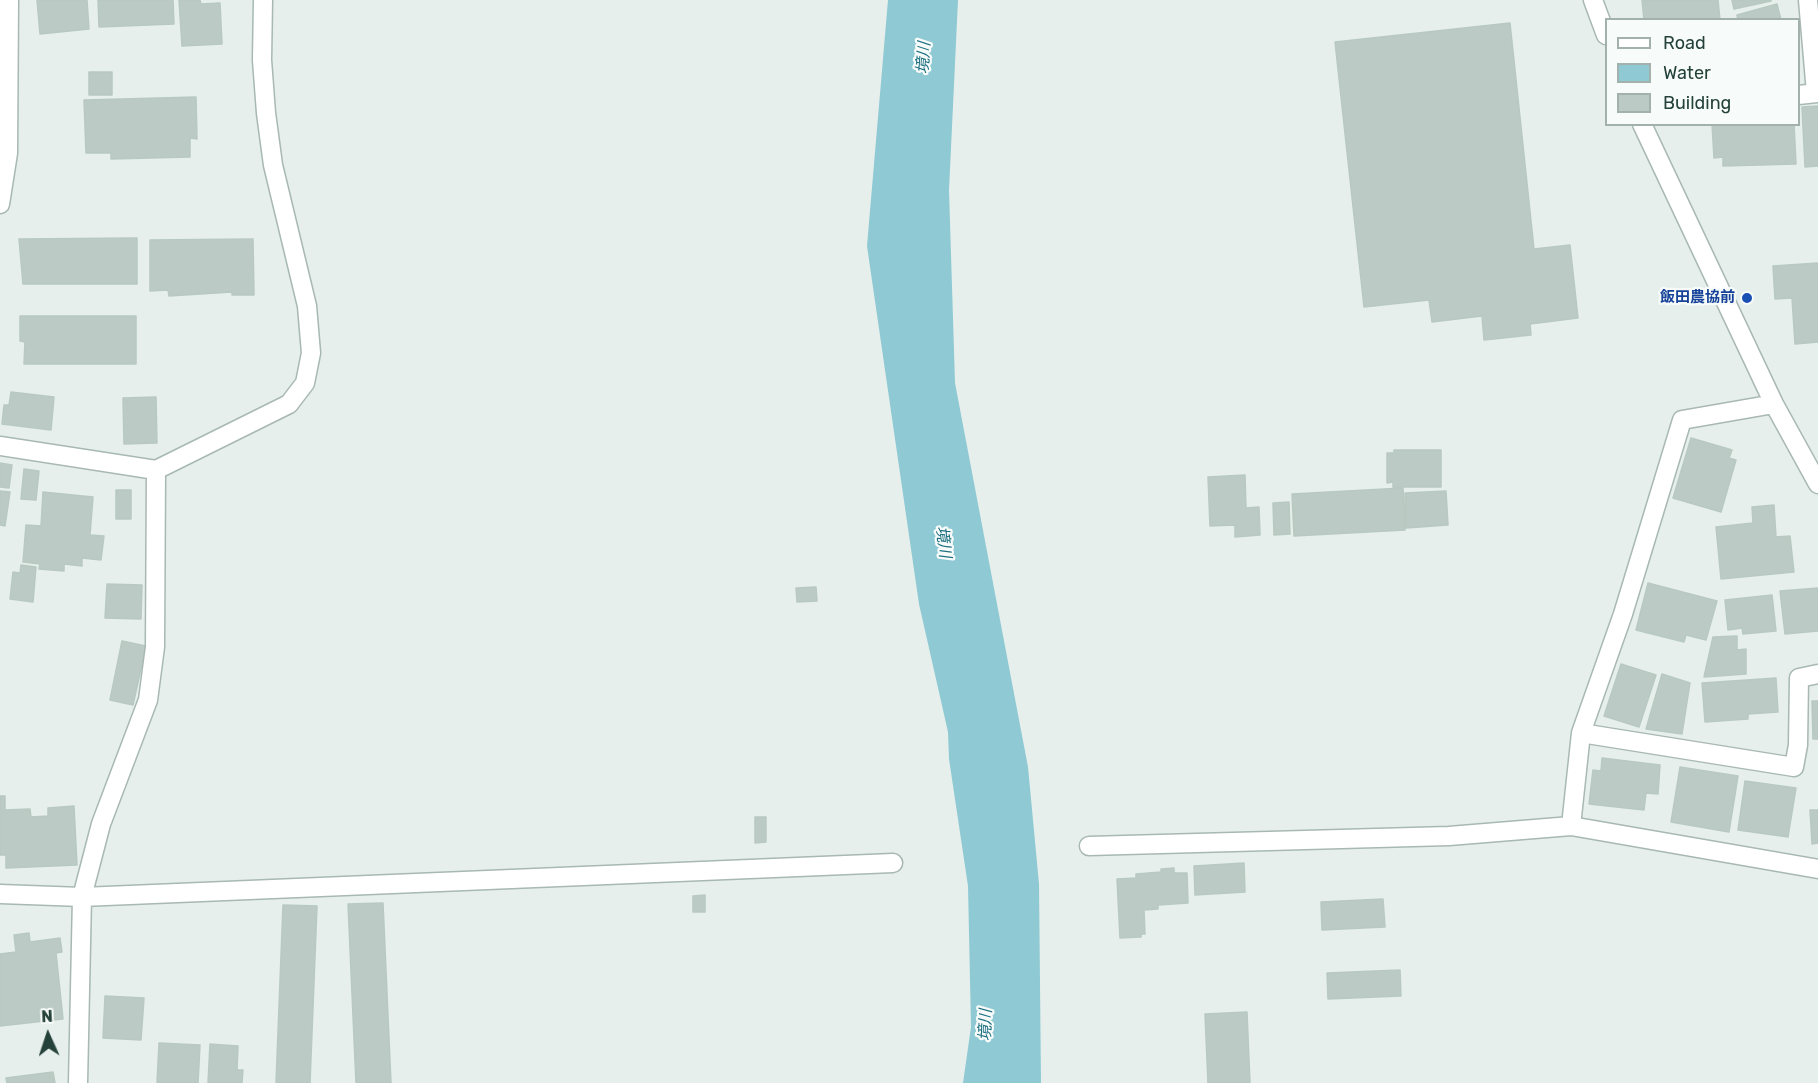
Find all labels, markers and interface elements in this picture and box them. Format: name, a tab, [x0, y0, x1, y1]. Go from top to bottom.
legend	[1605, 18, 1800, 126]
text: Road	[1663, 32, 1706, 54]
water label: 境川	[913, 41, 935, 75]
text: Water	[1663, 62, 1711, 84]
text: Building	[1663, 92, 1731, 114]
place label: 飯田農協前	[1660, 289, 1735, 307]
marker: 飯田農協前	[1740, 291, 1754, 305]
water label: 境川	[932, 525, 954, 559]
north arrow	[18, 1005, 78, 1065]
text: N	[41, 1007, 53, 1026]
water label: 境川	[976, 1009, 996, 1041]

